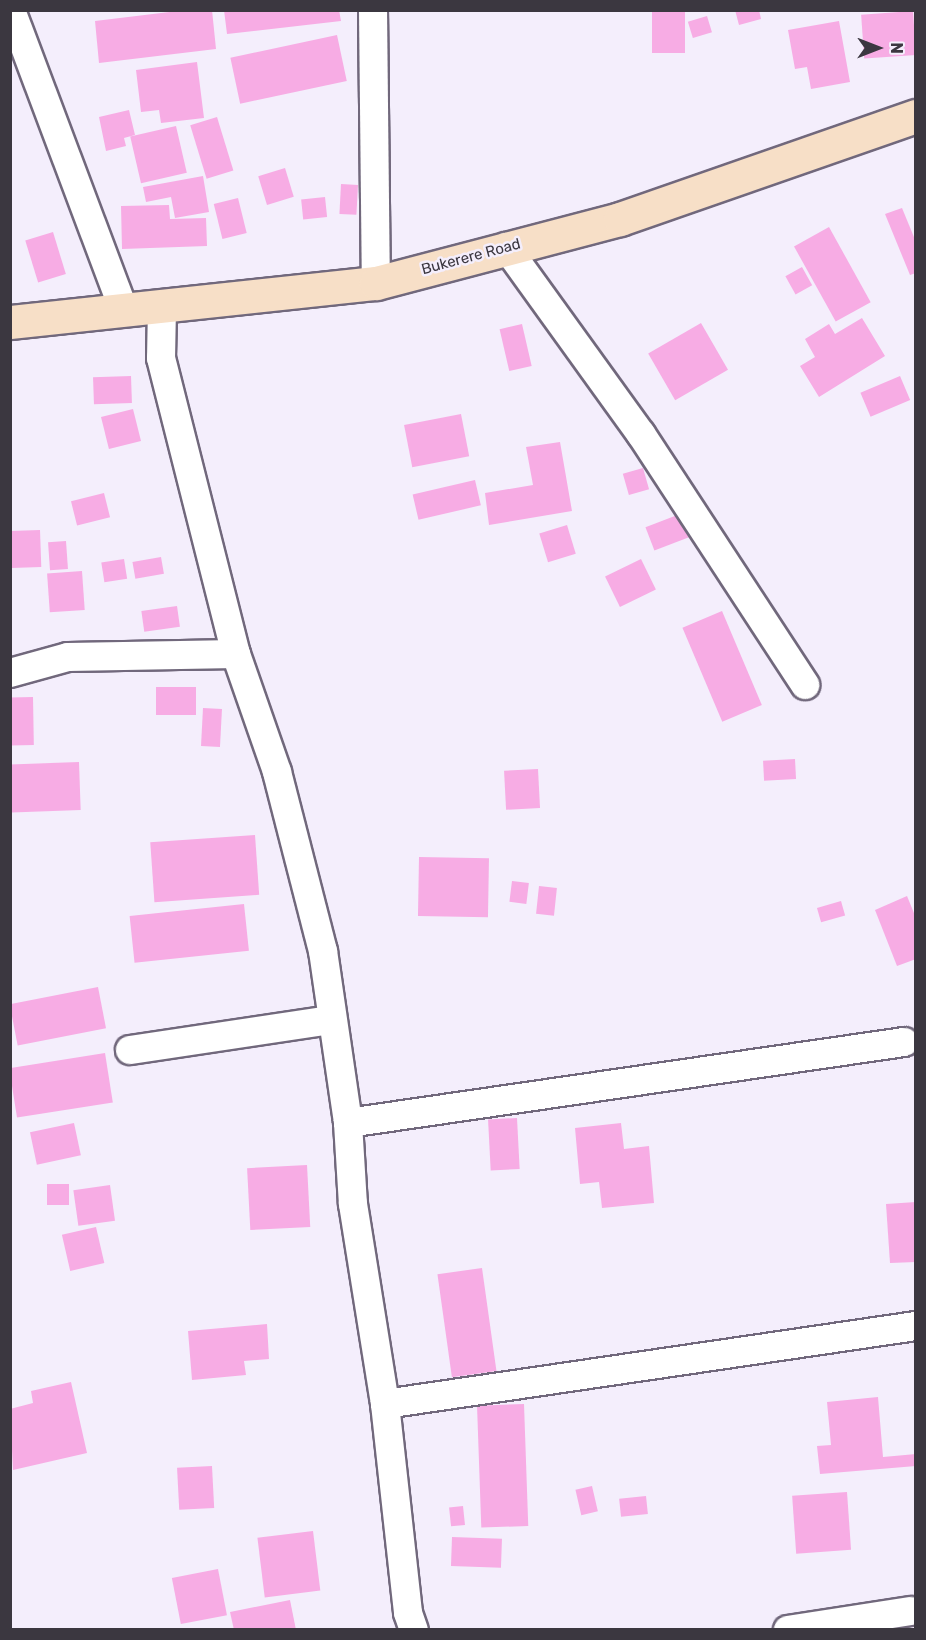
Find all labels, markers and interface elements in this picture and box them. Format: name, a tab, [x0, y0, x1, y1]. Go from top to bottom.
north arrow	[848, 18, 908, 78]
text: N	[887, 42, 906, 54]
street label: Bukerere Road	[419, 235, 523, 279]

